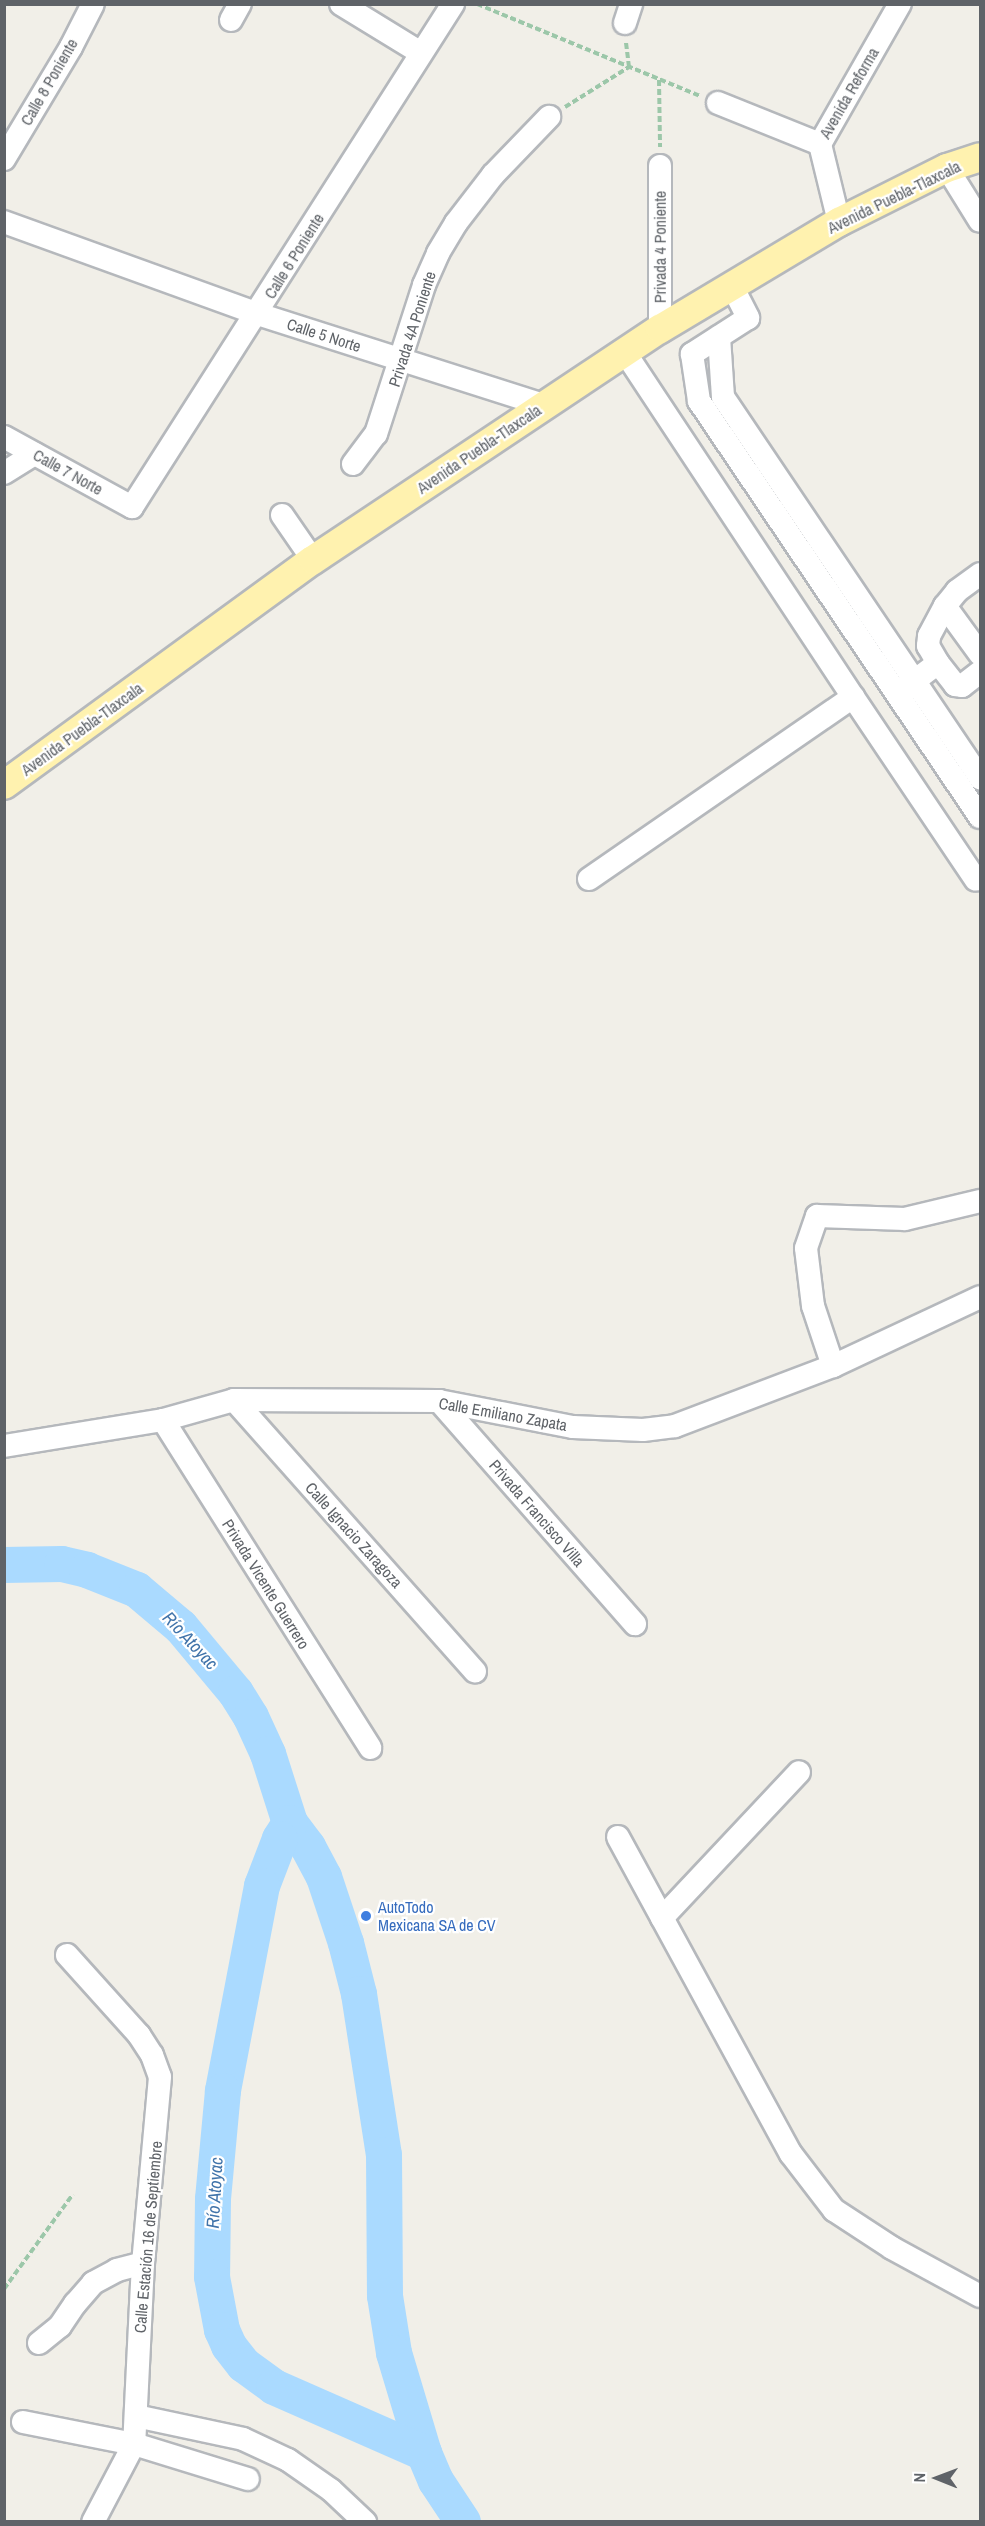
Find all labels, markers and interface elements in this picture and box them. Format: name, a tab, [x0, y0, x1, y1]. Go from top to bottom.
street label: Calle 8 Poniente	[16, 35, 82, 129]
street label: Avenida Reforma	[815, 44, 883, 142]
street label: Avenida Puebla-Tlaxcala	[824, 156, 964, 238]
street label: Privada 4 Poniente	[650, 191, 670, 303]
street label: Calle 6 Poniente	[260, 210, 328, 302]
street label: Privada 4A Poniente	[384, 268, 440, 390]
street label: Calle 5 Norte	[285, 314, 363, 356]
street label: Avenida Puebla-Tlaxcala	[413, 400, 545, 498]
street label: Calle 7 Norte	[30, 445, 106, 499]
street label: Avenida Puebla-Tlaxcala	[17, 678, 147, 780]
street label: Calle Emiliano Zapata	[437, 1393, 569, 1435]
street label: Privada Francisco Villa	[485, 1456, 589, 1570]
street label: Calle Ignacio Zaragoza	[301, 1478, 407, 1592]
street label: Privada Vicente Guerrero	[218, 1516, 314, 1652]
water label: Río Atoyac	[157, 1607, 223, 1675]
place label: AutoTodo Mexicana SA de CV	[378, 1897, 496, 1935]
marker: AutoTodo Mexicana SA de CV	[359, 1909, 373, 1923]
street label: Calle Estación 16 de Septiembre	[130, 2140, 166, 2334]
water label: Río Atoyac	[202, 2156, 228, 2230]
north arrow	[907, 2448, 967, 2508]
text: N	[908, 2473, 930, 2483]

